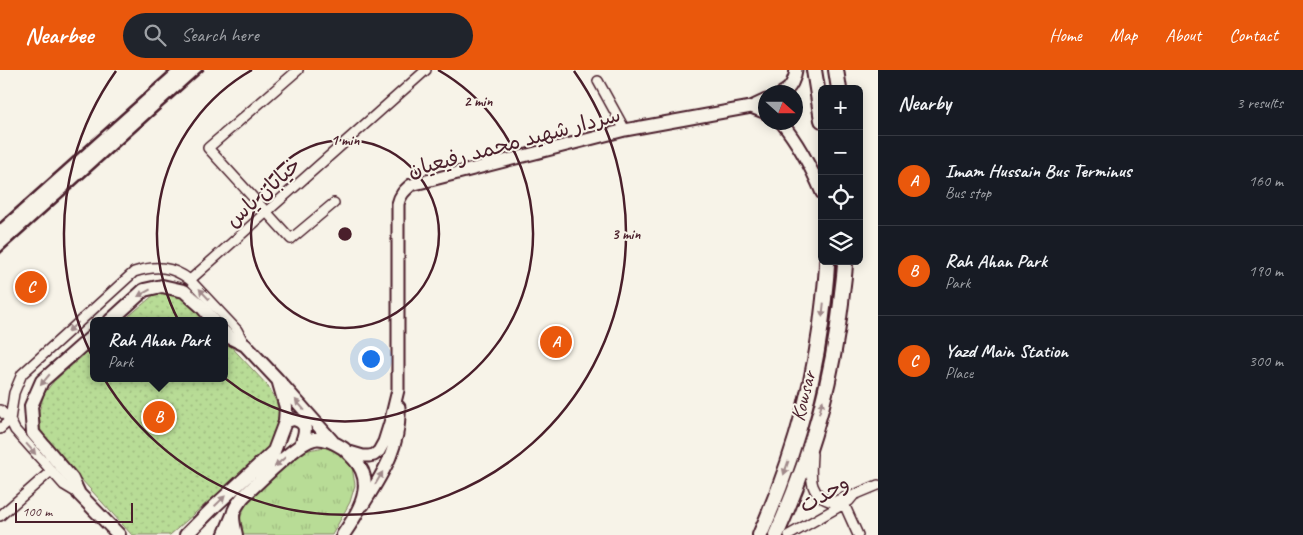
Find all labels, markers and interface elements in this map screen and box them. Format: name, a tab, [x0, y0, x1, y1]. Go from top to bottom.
search box	[123, 13, 473, 58]
text: Nearbee	[25, 20, 93, 50]
icon: search	[141, 21, 169, 49]
text: Search here	[181, 23, 259, 47]
text: Home	[1049, 24, 1082, 46]
text: Map	[1110, 24, 1137, 46]
text: About	[1165, 24, 1201, 46]
text: Contact	[1229, 24, 1278, 46]
north arrow	[758, 85, 803, 130]
map controls	[818, 85, 863, 265]
button: +	[818, 85, 863, 130]
text: Nearby	[898, 90, 951, 116]
text: 2 min	[464, 92, 493, 111]
text: 3 results	[1236, 93, 1283, 113]
street label: سردار شهید محمد رفیعیان	[405, 101, 623, 183]
button: −	[818, 130, 863, 175]
text: 1 min	[331, 131, 360, 150]
street label: خیابان یاس	[220, 151, 306, 233]
text: Imam Hussain Bus Terminus	[945, 159, 1131, 183]
text: A	[910, 171, 918, 191]
text: 160 m	[1249, 171, 1283, 191]
button: locate	[818, 175, 863, 220]
text: Bus stop	[945, 183, 991, 203]
button: layers	[818, 220, 863, 265]
centre of rings	[336, 225, 354, 243]
text: 3 min	[612, 225, 641, 244]
text: Rah Ahan Park	[945, 249, 1047, 273]
text: B	[910, 261, 918, 281]
text: 190 m	[1249, 261, 1283, 281]
pin: C	[15, 268, 47, 306]
text: Park	[945, 273, 970, 293]
one-way arrow	[198, 288, 210, 300]
one-way arrow	[137, 289, 152, 297]
one-way arrow	[819, 302, 827, 318]
popup	[90, 317, 228, 382]
one-way arrow	[67, 321, 79, 333]
pin: A	[540, 323, 572, 361]
text: Rah Ahan Park	[108, 328, 210, 352]
text: Yazd Main Station	[945, 339, 1068, 363]
your location	[358, 346, 384, 372]
text: C	[910, 351, 918, 371]
text: 300 m	[1249, 351, 1283, 371]
text: Park	[108, 352, 133, 372]
text: Place	[945, 363, 973, 383]
street label: Kowsar	[784, 367, 822, 424]
one-way arrow	[40, 373, 51, 386]
pin: B	[143, 398, 175, 436]
one-way arrow	[294, 398, 305, 411]
one-way arrow	[818, 399, 826, 414]
one-way arrow	[26, 442, 37, 455]
one-way arrow	[275, 456, 287, 468]
one-way arrow	[782, 460, 789, 475]
street label: وحدت	[794, 469, 854, 519]
one-way arrow	[375, 472, 384, 485]
one-way arrow	[214, 495, 226, 507]
scale bar	[15, 500, 132, 523]
text: 100 m	[22, 503, 52, 520]

